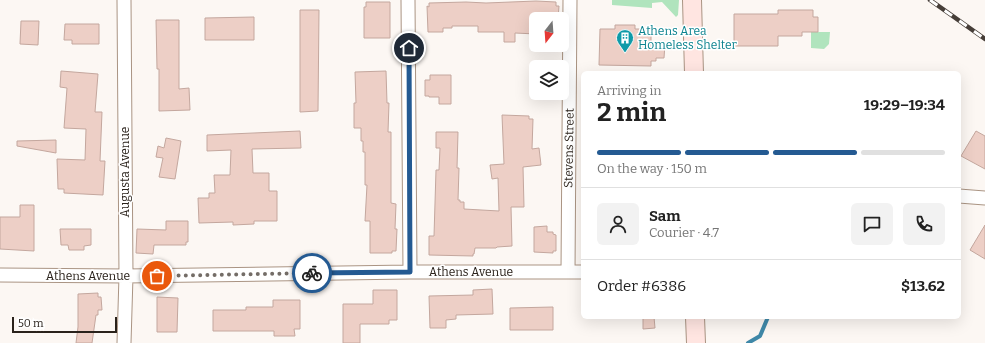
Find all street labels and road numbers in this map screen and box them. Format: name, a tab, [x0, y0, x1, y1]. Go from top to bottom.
street label: Stevens Street	[561, 107, 577, 188]
street label: Augusta Avenue	[118, 127, 132, 217]
street label: Athens Avenue	[429, 265, 513, 279]
street label: Athens Avenue	[46, 269, 130, 283]

